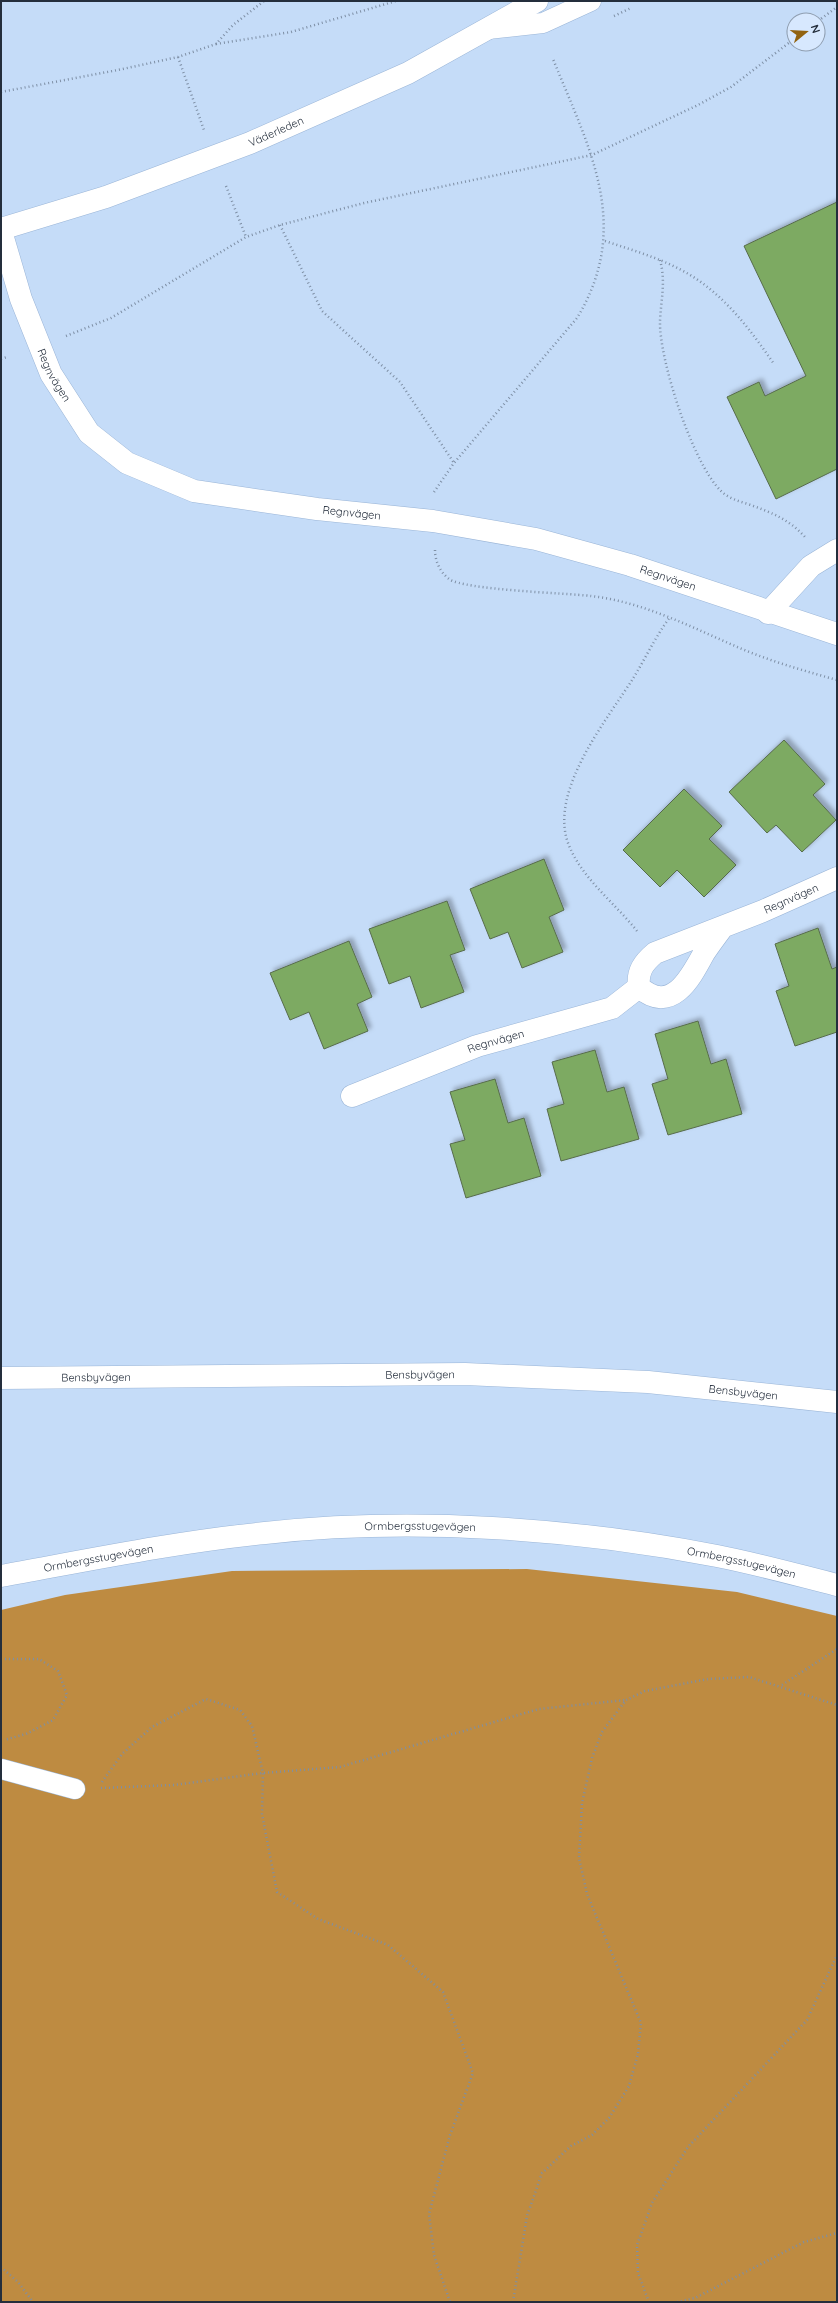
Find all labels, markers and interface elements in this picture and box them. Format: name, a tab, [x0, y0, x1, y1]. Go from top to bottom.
north arrow	[786, 12, 826, 52]
text: N	[808, 23, 823, 35]
street label: Väderleden	[246, 113, 306, 150]
street label: Regnvägen	[35, 346, 74, 404]
street label: Regnvägen	[322, 503, 381, 523]
street label: Regnvägen	[638, 562, 698, 594]
street label: Regnvägen	[761, 880, 820, 917]
street label: Regnvägen	[465, 1026, 526, 1056]
street label: Bensbyvägen	[385, 1367, 455, 1382]
street label: Bensbyvägen	[61, 1370, 131, 1384]
street label: Bensbyvägen	[708, 1381, 779, 1403]
street label: Ormbergsstugevägen	[364, 1519, 476, 1534]
street label: Ormbergsstugevägen	[42, 1541, 154, 1575]
street label: Ormbergsstugevägen	[686, 1544, 797, 1581]

